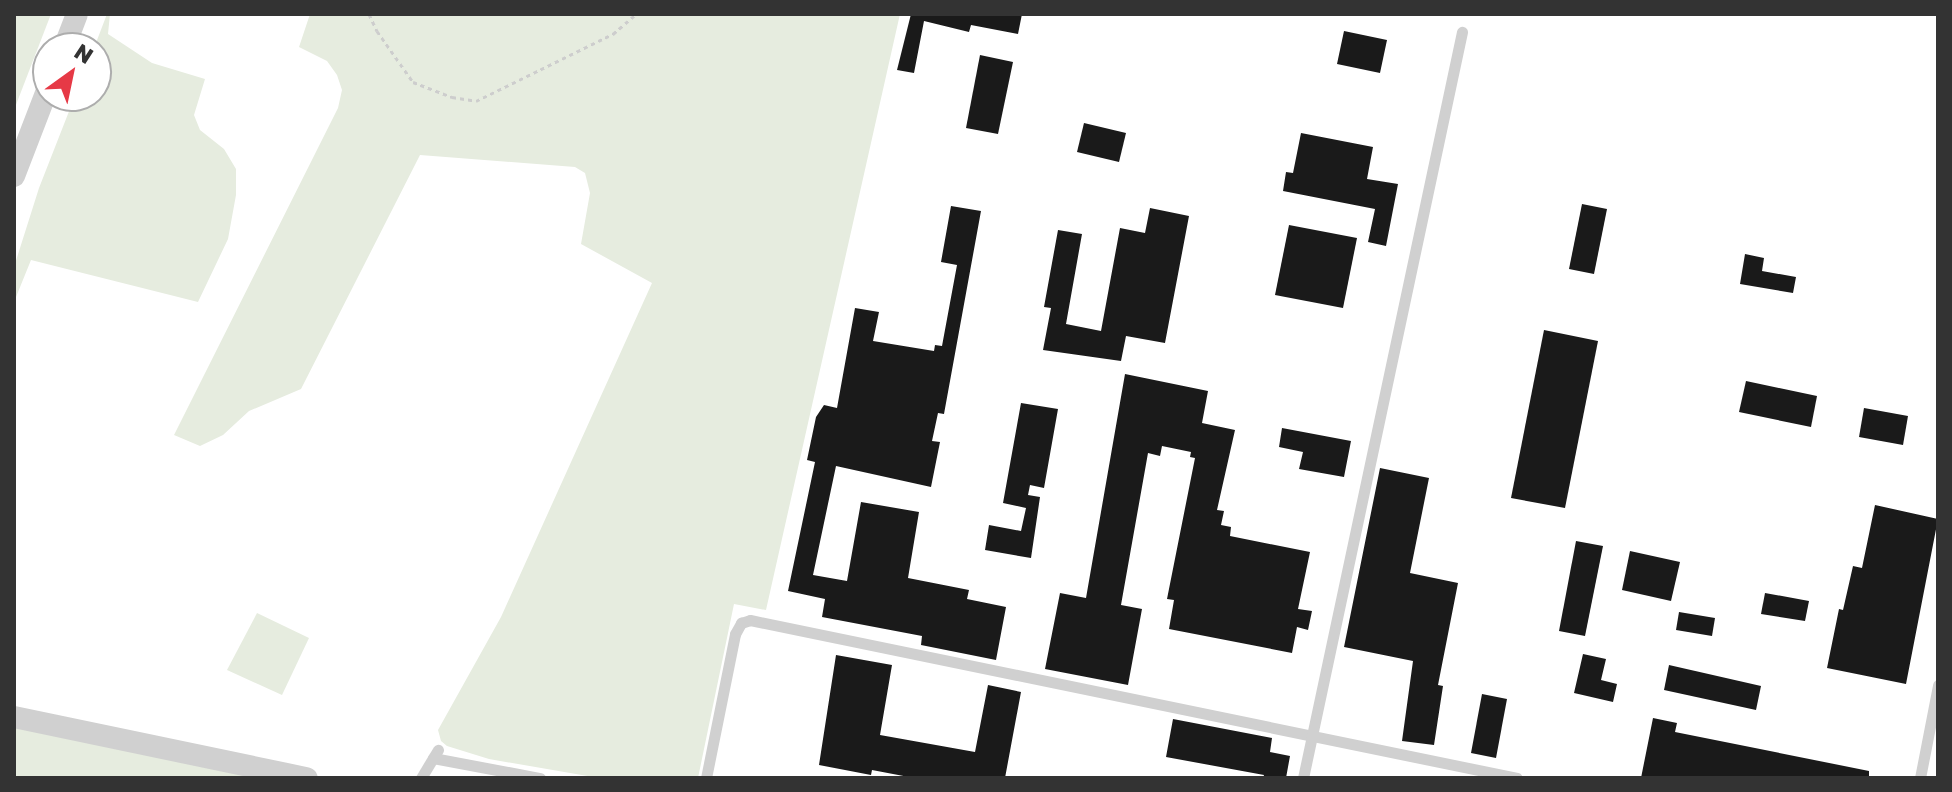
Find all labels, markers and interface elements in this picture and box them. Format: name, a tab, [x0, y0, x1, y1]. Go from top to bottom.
north arrow	[32, 32, 112, 112]
text: N	[70, 37, 99, 69]

